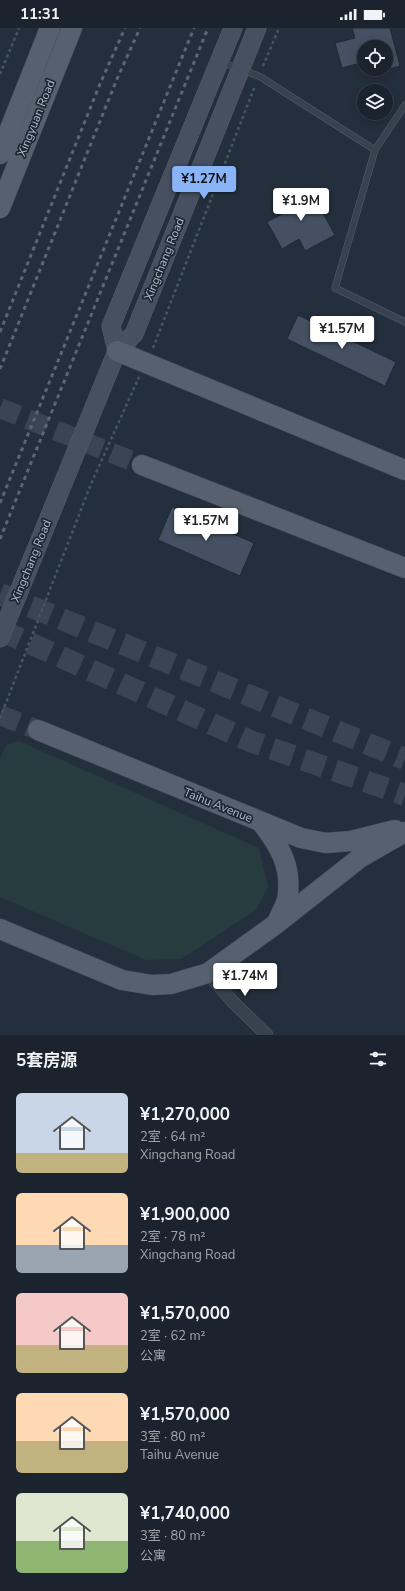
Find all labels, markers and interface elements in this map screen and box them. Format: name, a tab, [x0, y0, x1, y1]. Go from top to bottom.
text: 11:31	[20, 4, 60, 24]
map controls	[357, 40, 393, 120]
button: locate	[357, 40, 393, 76]
street label: Xingyuan Road	[13, 77, 59, 159]
button: layers	[357, 84, 393, 120]
pin: ¥1.27M	[171, 166, 237, 200]
text: ¥1.27M	[181, 170, 227, 188]
pin: ¥1.9M	[273, 188, 329, 222]
text: ¥1.9M	[282, 192, 320, 210]
street label: Xingchang Road	[140, 215, 188, 303]
pin: ¥1.57M	[309, 316, 375, 350]
text: ¥1.57M	[319, 320, 365, 338]
pin: ¥1.57M	[173, 508, 239, 542]
text: ¥1.57M	[183, 512, 229, 530]
street label: Xingchang Road	[7, 517, 55, 605]
street label: Taihu Avenue	[181, 784, 255, 826]
pin: ¥1.74M	[212, 963, 278, 997]
text: ¥1.74M	[222, 967, 268, 985]
icon: filters	[367, 1048, 389, 1070]
text: 5套房源	[16, 1049, 77, 1072]
text: ¥1,270,000	[140, 1103, 230, 1126]
icon: home	[48, 1109, 96, 1157]
text: 2室 · 64 m²	[140, 1128, 205, 1146]
text: Xingchang Road	[140, 1146, 235, 1164]
text: ¥1,900,000	[140, 1203, 230, 1226]
icon: home	[48, 1209, 96, 1257]
text: 2室 · 78 m²	[140, 1228, 205, 1246]
text: Xingchang Road	[140, 1246, 235, 1264]
text: ¥1,570,000	[140, 1302, 230, 1325]
icon: home	[48, 1309, 96, 1357]
text: 2室 · 62 m²	[140, 1327, 205, 1345]
text: 公寓	[140, 1347, 166, 1365]
text: ¥1,570,000	[140, 1403, 230, 1426]
icon: home	[48, 1409, 96, 1457]
text: 3室 · 80 m²	[140, 1428, 205, 1446]
text: Taihu Avenue	[140, 1446, 219, 1464]
text: ¥1,740,000	[140, 1502, 230, 1525]
icon: home	[48, 1509, 96, 1557]
text: 3室 · 80 m²	[140, 1527, 205, 1545]
text: 公寓	[140, 1547, 166, 1565]

